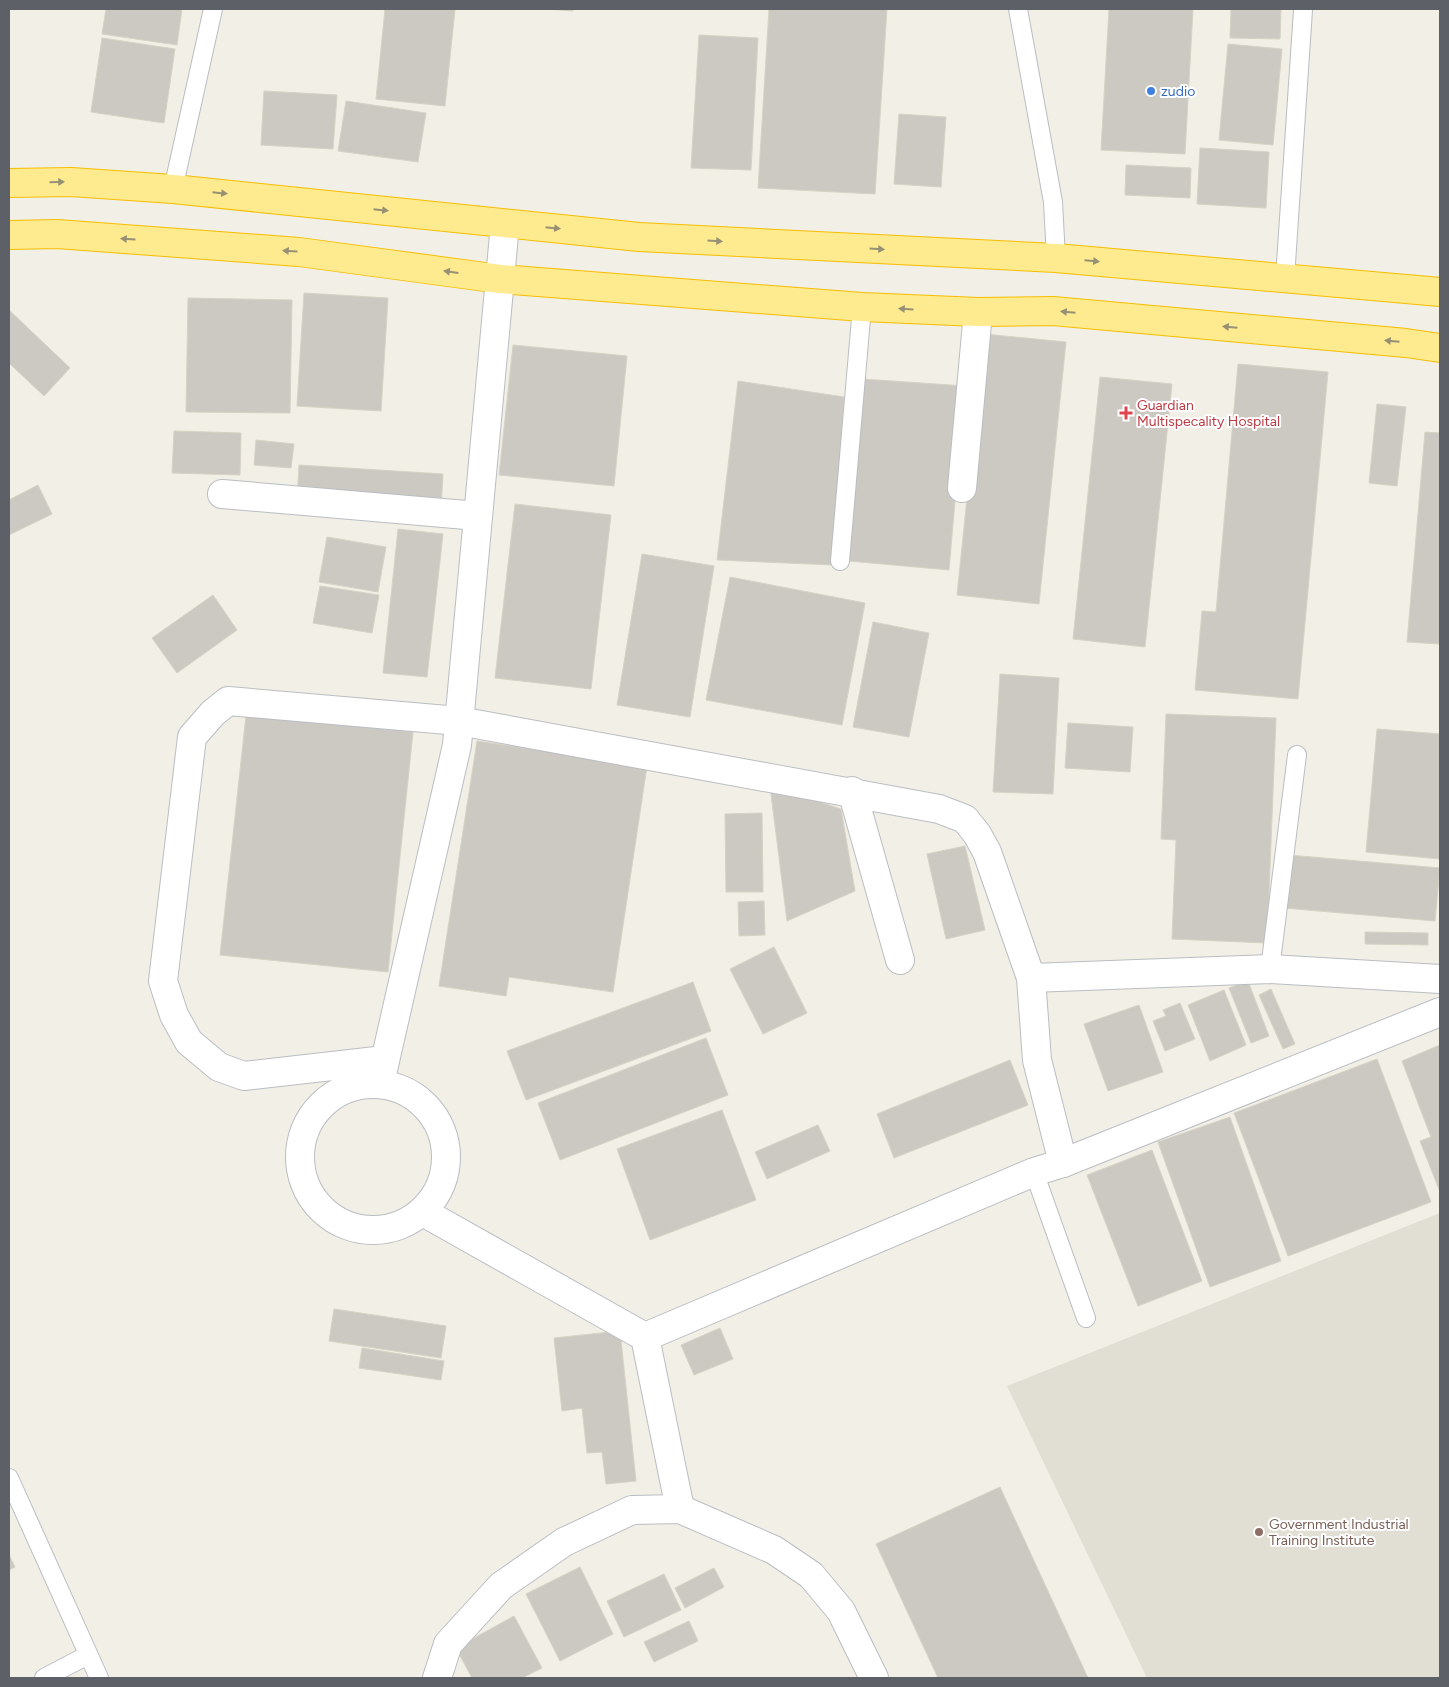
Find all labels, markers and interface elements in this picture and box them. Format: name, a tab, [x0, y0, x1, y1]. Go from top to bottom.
place label: zudio	[1161, 83, 1195, 100]
marker: zudio	[1145, 85, 1157, 97]
one-way arrow	[50, 178, 66, 186]
one-way arrow	[212, 189, 228, 197]
one-way arrow	[373, 206, 389, 214]
one-way arrow	[545, 224, 561, 232]
one-way arrow	[120, 234, 136, 242]
one-way arrow	[707, 237, 723, 245]
one-way arrow	[870, 245, 886, 253]
one-way arrow	[282, 247, 298, 255]
one-way arrow	[1084, 257, 1100, 265]
one-way arrow	[443, 268, 459, 276]
one-way arrow	[898, 304, 914, 312]
one-way arrow	[1060, 308, 1076, 316]
one-way arrow	[1222, 322, 1238, 330]
one-way arrow	[1384, 337, 1400, 345]
place label: Guardian Multispecality Hospital	[1137, 397, 1280, 430]
marker: Guardian Multispecality Hospital	[1119, 406, 1133, 420]
place label: Government Industrial Training Institute	[1269, 1516, 1409, 1549]
marker: Government Industrial Training Institute	[1253, 1526, 1265, 1538]

